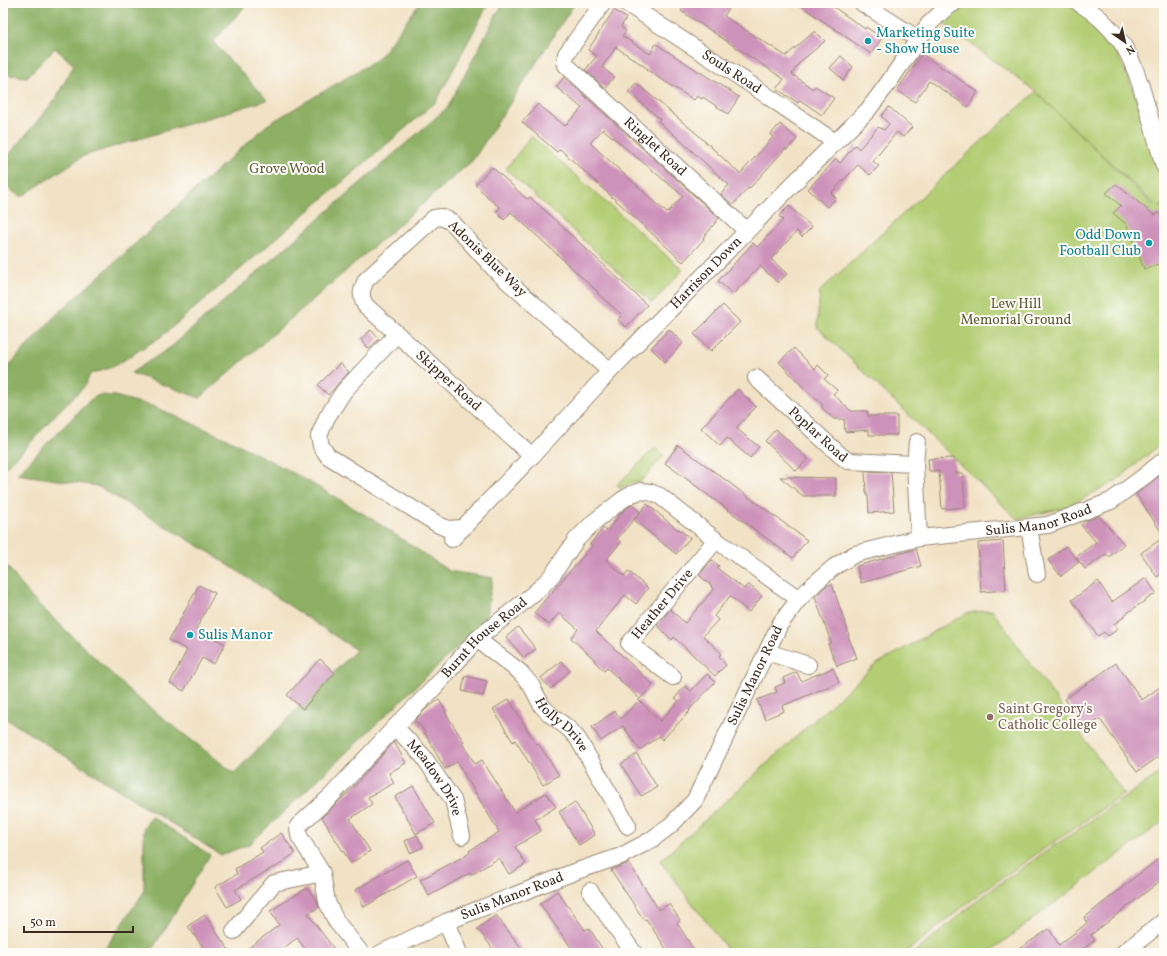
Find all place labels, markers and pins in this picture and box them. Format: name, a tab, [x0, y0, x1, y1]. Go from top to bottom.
place label: Marketing Suite - Show House	[876, 24, 975, 59]
marker: Marketing Suite - Show House	[863, 36, 873, 46]
place label: Odd Down Football Club	[1059, 226, 1141, 261]
marker: Odd Down Football Club	[1144, 238, 1154, 248]
place label: Sulis Manor	[198, 626, 273, 645]
marker: Sulis Manor	[185, 630, 195, 640]
place label: Saint Gregory's Catholic College	[998, 700, 1098, 735]
marker: Saint Gregory's Catholic College	[985, 712, 995, 722]

